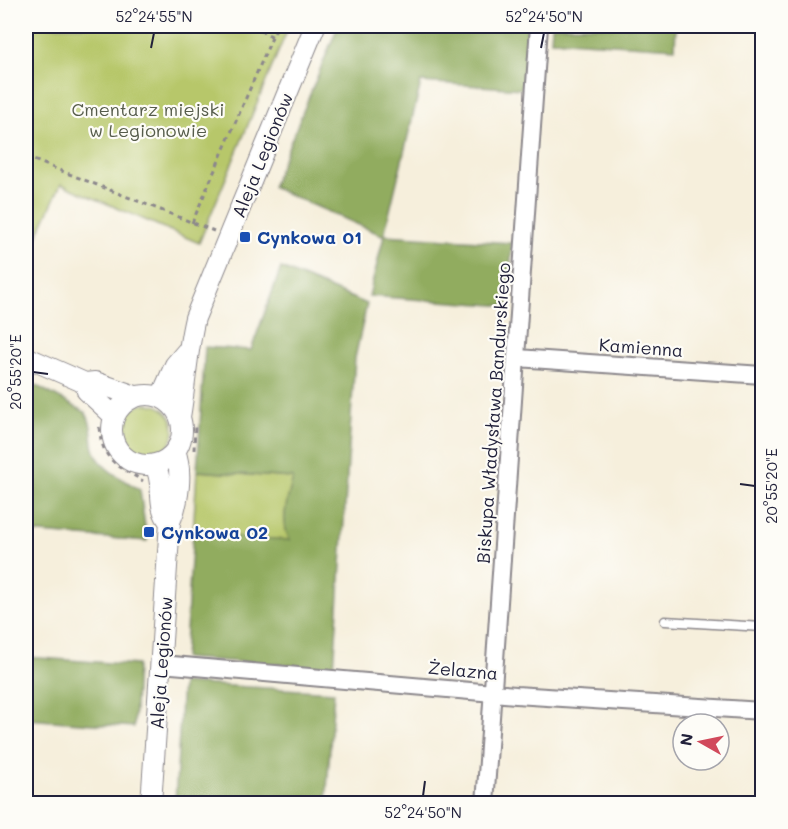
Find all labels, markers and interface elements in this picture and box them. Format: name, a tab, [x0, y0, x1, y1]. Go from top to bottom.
text: 52°24'55"N	[115, 6, 193, 26]
text: 52°24'50"N	[505, 6, 583, 26]
street label: Aleja Legionów	[226, 89, 298, 221]
park label: Cmentarz miejski w Legionowie	[71, 97, 225, 142]
place label: Cynkowa 01	[257, 225, 362, 249]
marker: Cynkowa 01	[238, 230, 252, 244]
street label: Biskupa Władysława Bandurskiego	[471, 261, 516, 564]
street label: Kamienna	[598, 332, 684, 362]
text: 20°55'20"E	[5, 334, 25, 410]
text: 20°55'20"E	[761, 448, 781, 524]
place label: Cynkowa 02	[161, 520, 268, 544]
marker: Cynkowa 02	[142, 525, 156, 539]
street label: Aleja Legionów	[144, 596, 178, 730]
street label: Żelazna	[427, 655, 499, 685]
north arrow	[671, 712, 731, 772]
text: N	[674, 732, 697, 747]
text: 52°24'50"N	[384, 802, 462, 822]

